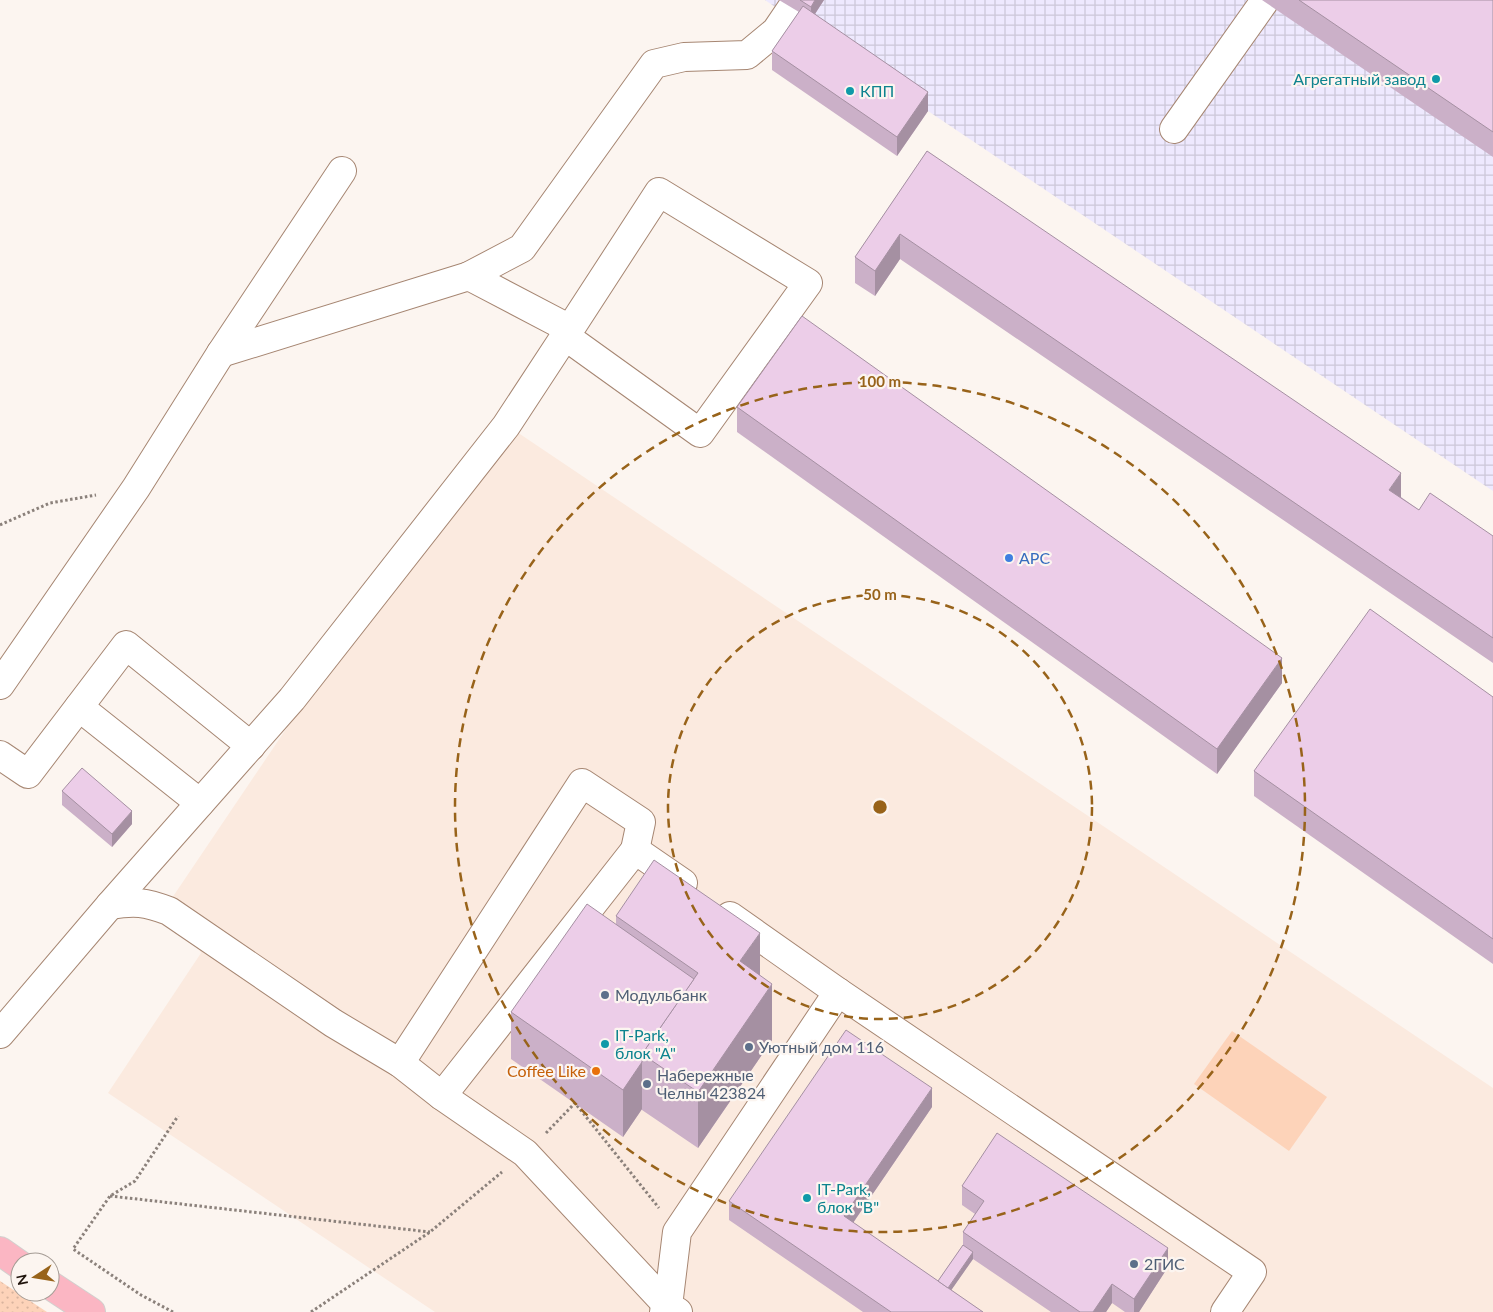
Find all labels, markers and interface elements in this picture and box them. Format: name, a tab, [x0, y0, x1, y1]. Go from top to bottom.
place label: Агрегатный завод	[1293, 69, 1426, 88]
marker: Агрегатный завод	[1430, 73, 1442, 85]
place label: КПП	[860, 81, 894, 100]
marker: КПП	[844, 85, 856, 97]
text: 100 m	[859, 372, 901, 390]
place label: АРС	[1019, 548, 1050, 567]
marker: АРС	[1003, 552, 1015, 564]
text: 50 m	[863, 585, 897, 603]
centre of rings	[871, 798, 889, 816]
place label: Модульбанк	[615, 985, 708, 1004]
marker: Модульбанк	[599, 989, 611, 1001]
place label: IT-Park, блок "А"	[615, 1025, 676, 1062]
place label: Уютный дом 116	[759, 1037, 884, 1056]
marker: IT-Park, блок "А"	[599, 1038, 611, 1050]
marker: Уютный дом 116	[743, 1041, 755, 1053]
place label: Coffee Like	[507, 1061, 586, 1080]
marker: Coffee Like	[590, 1065, 602, 1077]
place label: Набережные Челны 423824	[657, 1065, 765, 1102]
marker: Набережные Челны 423824	[641, 1078, 653, 1090]
place label: IT-Park, блок "В"	[817, 1179, 879, 1216]
marker: IT-Park, блок "В"	[801, 1192, 813, 1204]
north arrow	[10, 1252, 60, 1302]
place label: 2ГИС	[1144, 1254, 1185, 1273]
marker: 2ГИС	[1128, 1258, 1140, 1270]
text: N	[12, 1273, 31, 1287]

